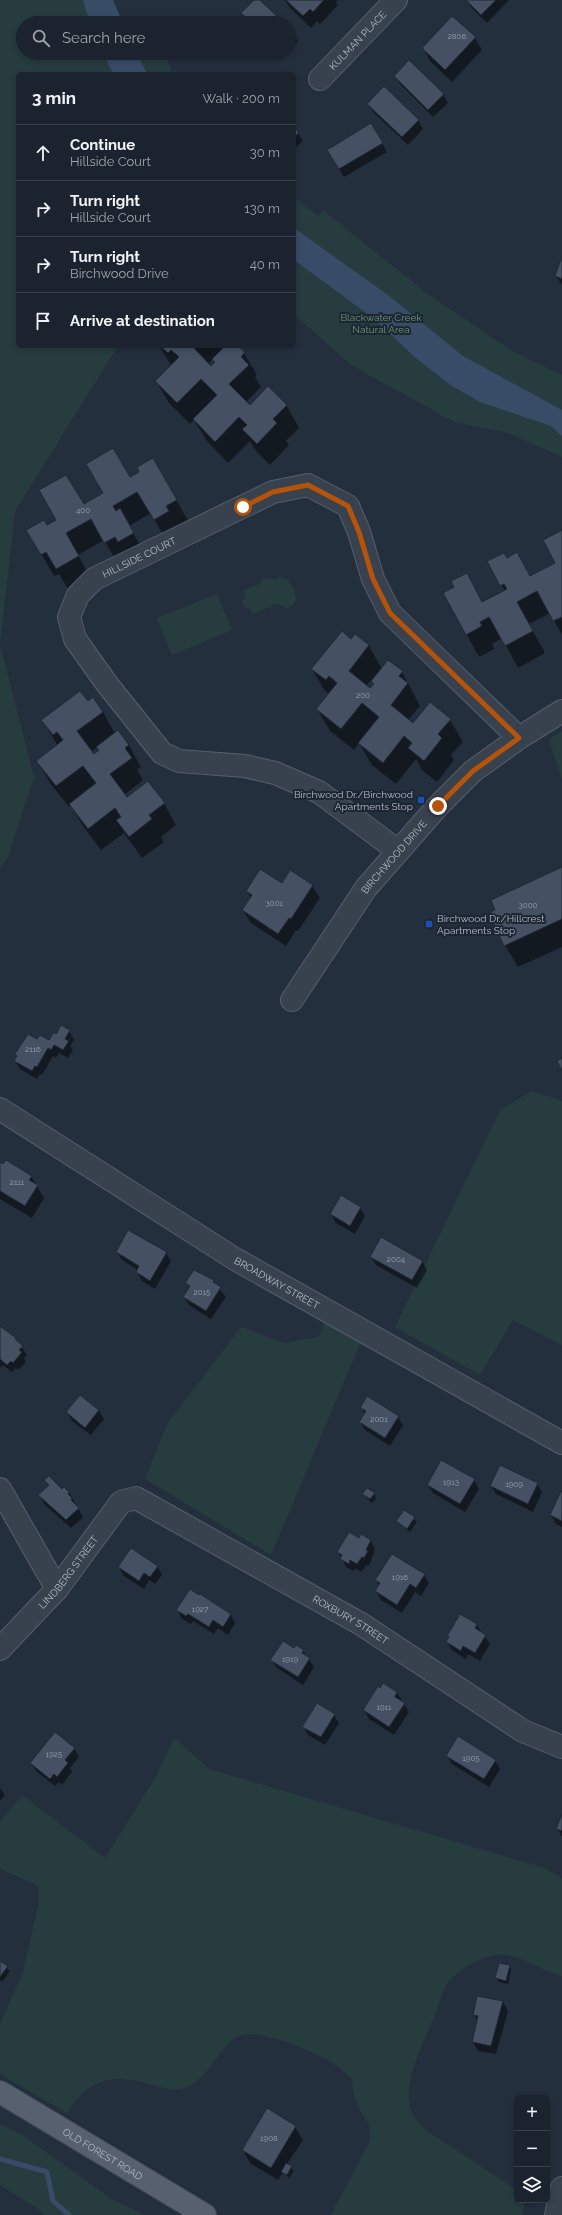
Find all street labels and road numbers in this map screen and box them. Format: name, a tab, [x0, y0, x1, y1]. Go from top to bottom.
street label: KULMAN PLACE	[327, 9, 389, 72]
street label: HILLSIDE COURT	[101, 535, 178, 580]
street label: BIRCHWOOD DRIVE	[359, 818, 429, 896]
street label: BROADWAY STREET	[232, 1255, 321, 1311]
street label: LINDBERG STREET	[37, 1534, 100, 1611]
street label: ROXBURY STREET	[311, 1593, 390, 1647]
street label: OLD FOREST ROAD	[61, 2126, 145, 2182]

